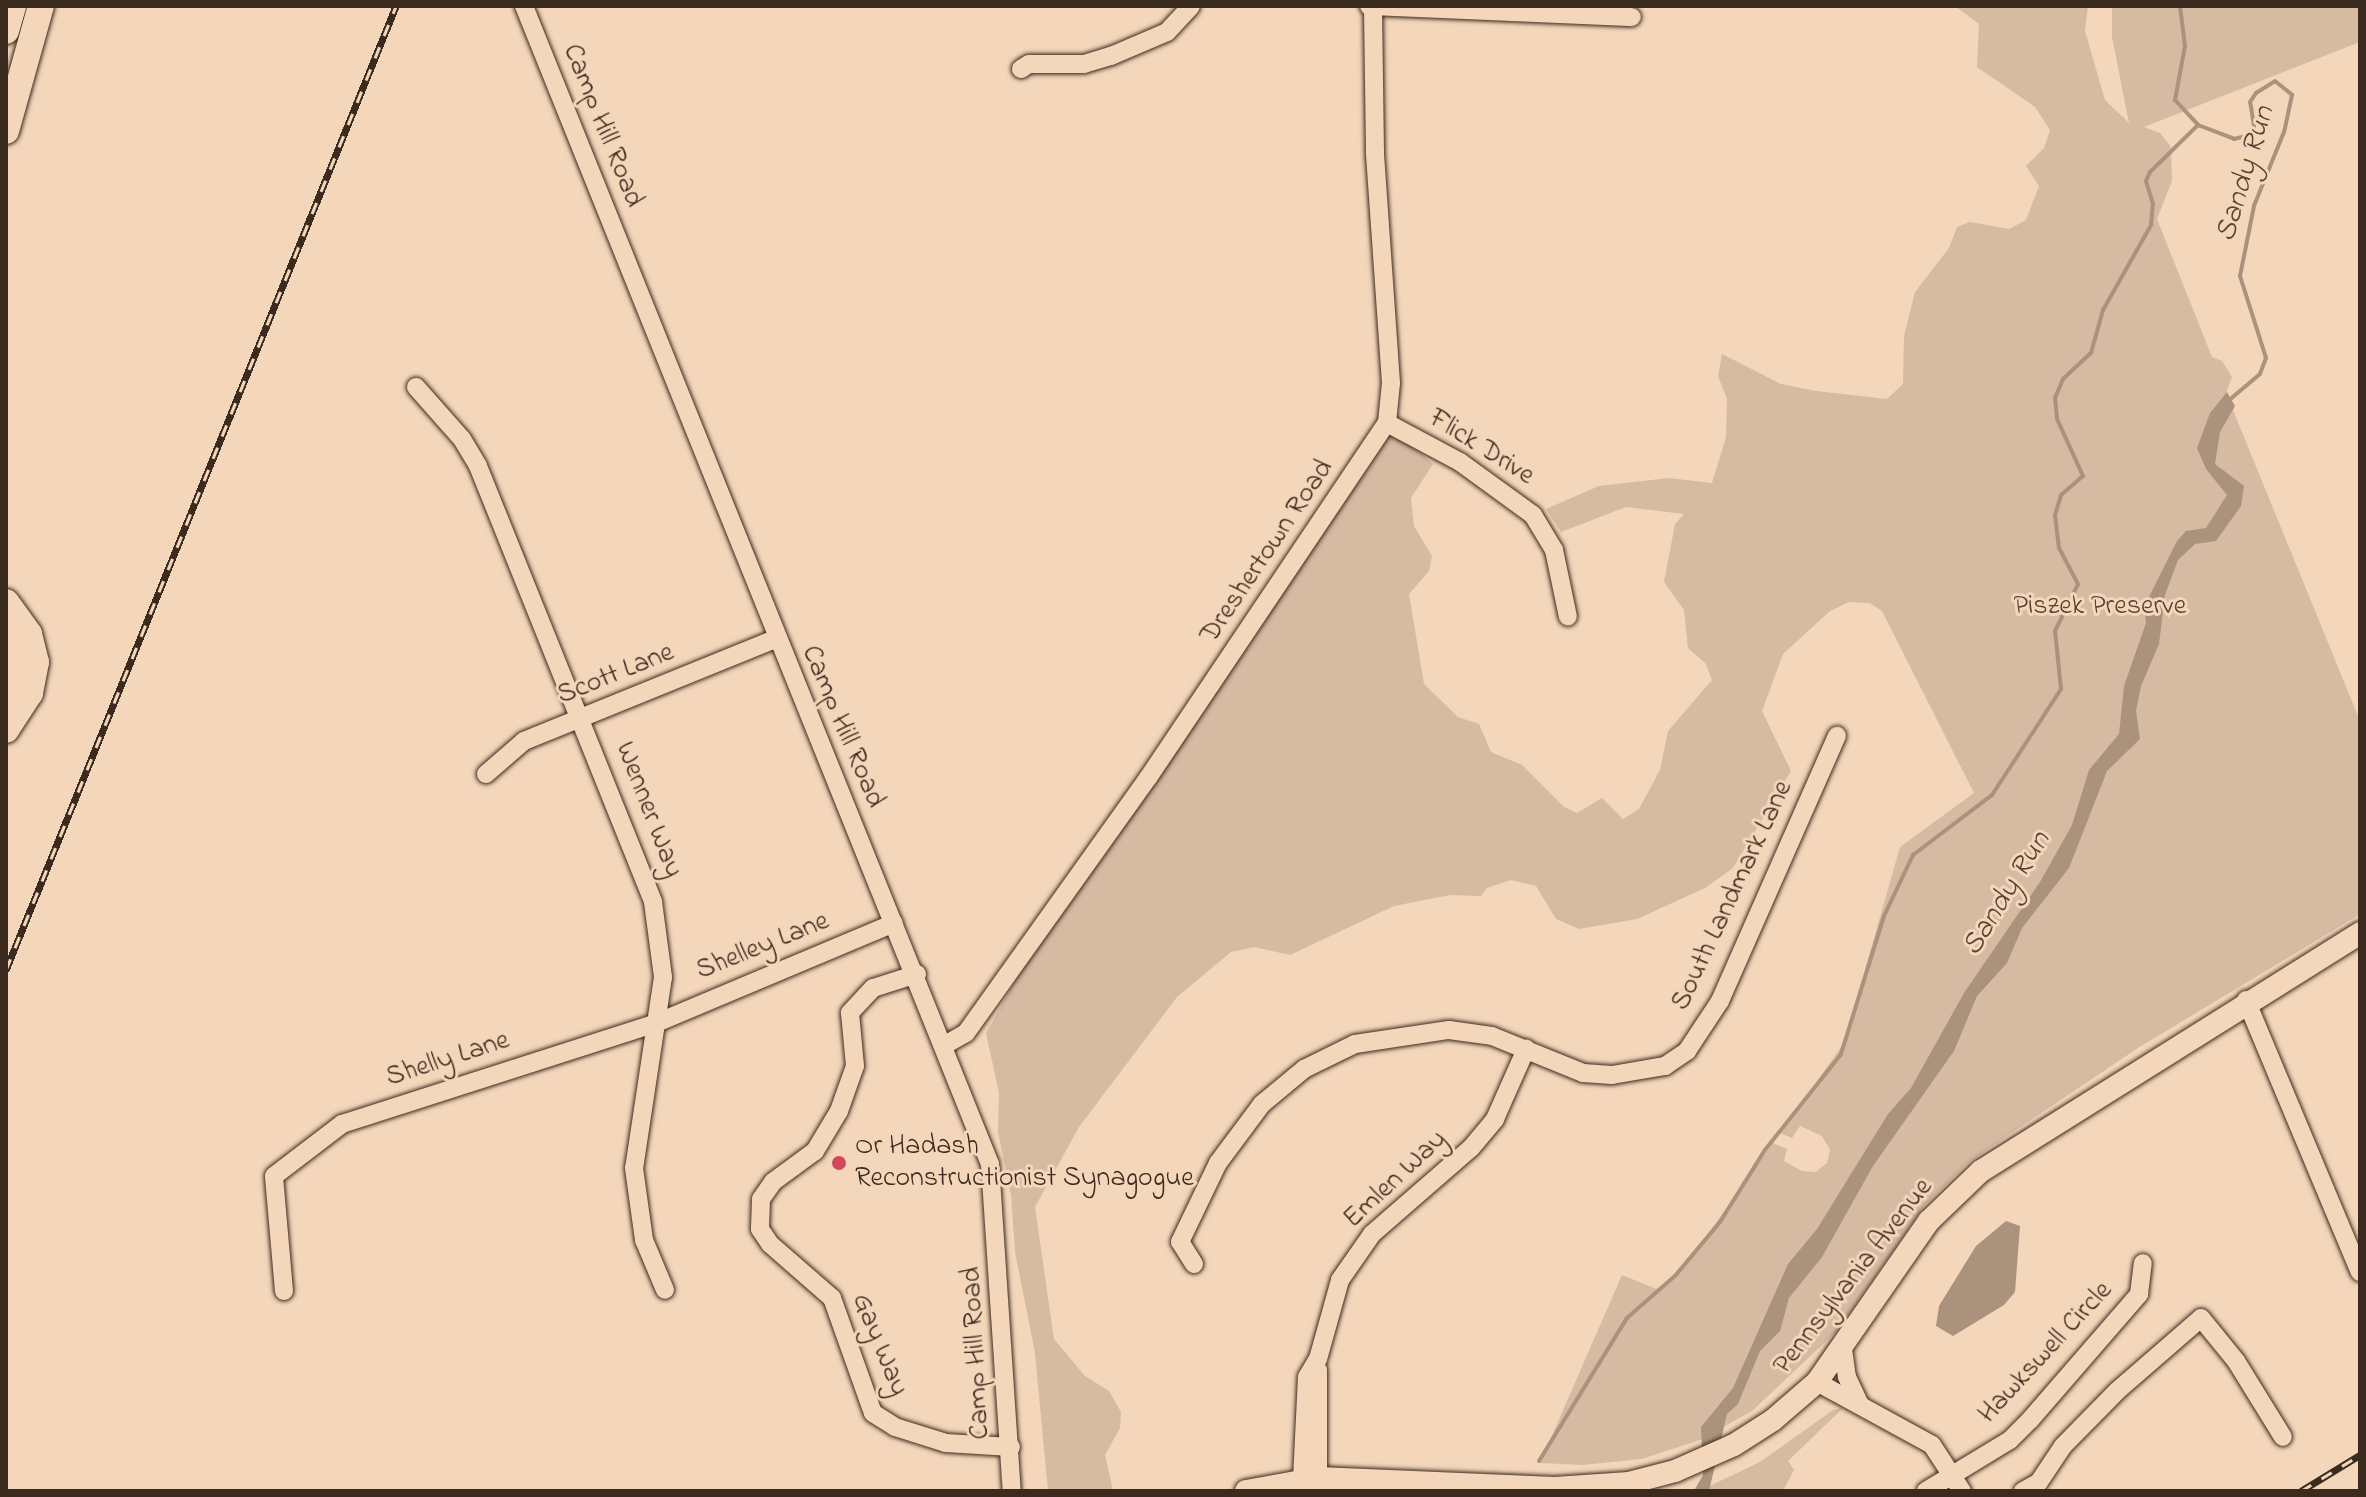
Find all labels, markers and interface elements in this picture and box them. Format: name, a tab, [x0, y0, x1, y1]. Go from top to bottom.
street label: Camp Hill Road	[554, 39, 650, 213]
water label: Sandy Run	[2208, 102, 2284, 246]
street label: Flick Drive	[1422, 402, 1540, 494]
street label: Dreshertown Road	[1194, 454, 1342, 650]
park label: Piszek Preserve	[2014, 590, 2186, 624]
street label: Scott Lane	[553, 636, 679, 714]
street label: Camp Hill Road	[793, 641, 891, 813]
street label: Wenner Way	[607, 737, 689, 883]
street label: South Landmark Lane	[1665, 776, 1801, 1016]
water label: Sandy Run	[1955, 825, 2059, 963]
street label: Shelley Lane	[692, 905, 834, 989]
street label: Shelly Lane	[382, 1024, 514, 1096]
street label: Emlen Way	[1337, 1124, 1455, 1236]
place label: Or Hadash Reconstructionist Synagogue	[855, 1130, 1194, 1196]
marker: Or Hadash Reconstructionist Synagogue	[830, 1154, 848, 1172]
street label: Pennsylvania Avenue	[1767, 1172, 1941, 1382]
street label: Camp Hill Road	[956, 1266, 998, 1440]
street label: Hawkswell Circle	[1972, 1275, 2120, 1431]
street label: Gay Way	[843, 1289, 915, 1401]

